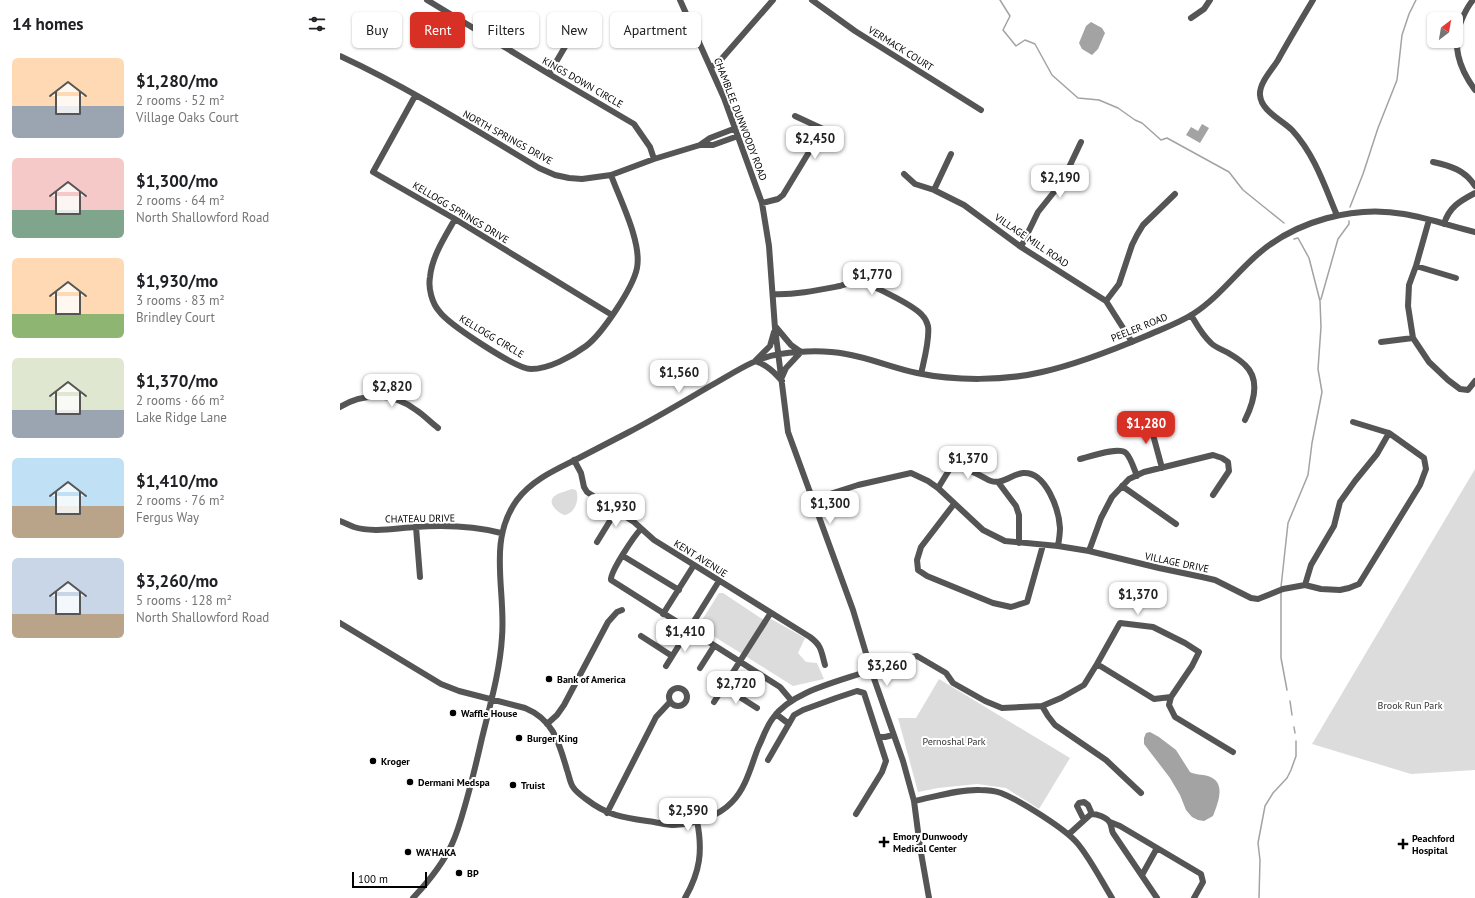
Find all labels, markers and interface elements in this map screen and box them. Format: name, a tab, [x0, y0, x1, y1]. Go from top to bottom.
chip: Buy	[352, 12, 402, 48]
chip: Rent	[410, 12, 465, 48]
chip: Filters	[473, 12, 539, 48]
chip: New	[547, 12, 602, 48]
chip: Apartment	[610, 12, 701, 48]
north arrow	[1427, 12, 1463, 48]
map controls	[1427, 12, 1463, 48]
text: 14 homes	[12, 13, 83, 35]
icon: filters	[306, 13, 328, 35]
street label: VERMACK COURT	[865, 23, 936, 74]
street label: KINGS DOWN CIRCLE	[540, 54, 625, 111]
street label: CHAMBLEE DUNWOODY ROAD	[711, 56, 770, 183]
text: $1,280/mo	[136, 70, 218, 92]
icon: home	[44, 74, 92, 122]
text: 2 rooms · 52 m²	[136, 92, 225, 109]
street label: NORTH SPRINGS DRIVE	[460, 107, 555, 168]
text: Village Oaks Court	[136, 109, 239, 126]
pin: $2,450	[782, 126, 848, 160]
text: $2,450	[795, 130, 835, 147]
pin: $2,190	[1027, 165, 1093, 199]
text: $2,190	[1040, 169, 1080, 186]
text: $1,300/mo	[136, 170, 218, 192]
icon: home	[44, 174, 92, 222]
street label: KELLOGG SPRINGS DRIVE	[410, 179, 511, 246]
text: 2 rooms · 64 m²	[136, 192, 225, 209]
text: North Shallowford Road	[136, 209, 269, 226]
street label: VILLAGE MILL ROAD	[991, 210, 1071, 270]
pin: $1,770	[839, 262, 905, 296]
text: $1,770	[852, 266, 892, 283]
text: $1,930/mo	[136, 270, 218, 292]
icon: home	[44, 274, 92, 322]
text: 3 rooms · 83 m²	[136, 292, 225, 309]
text: Brindley Court	[136, 309, 215, 326]
street label: PEELER ROAD	[1109, 310, 1169, 345]
street label: KELLOGG CIRCLE	[457, 312, 526, 361]
pin: $1,560	[646, 360, 712, 394]
text: $1,560	[659, 364, 699, 381]
text: $1,370/mo	[136, 370, 218, 392]
icon: home	[44, 374, 92, 422]
pin: $2,820	[359, 374, 425, 408]
text: $2,820	[372, 378, 412, 395]
text: 2 rooms · 66 m²	[136, 392, 225, 409]
text: Lake Ridge Lane	[136, 409, 227, 426]
pin: $1,280	[1113, 411, 1179, 445]
text: $1,280	[1126, 415, 1166, 432]
pin: $1,370	[935, 446, 1001, 480]
text: $1,370	[948, 450, 988, 467]
text: $1,410/mo	[136, 470, 218, 492]
icon: home	[44, 474, 92, 522]
pin: $1,300	[797, 491, 863, 525]
text: 2 rooms · 76 m²	[136, 492, 225, 509]
pin: $1,930	[583, 494, 649, 528]
text: $1,300	[810, 495, 850, 512]
text: $1,930	[596, 498, 636, 515]
text: Fergus Way	[136, 509, 199, 526]
street label: CHATEAU DRIVE	[385, 511, 455, 526]
street label: KENT AVENUE	[672, 537, 730, 580]
street label: VILLAGE DRIVE	[1143, 549, 1210, 576]
text: $3,260/mo	[136, 570, 218, 592]
icon: home	[44, 574, 92, 622]
pin: $1,370	[1105, 582, 1171, 616]
text: $1,370	[1118, 586, 1158, 603]
text: 5 rooms · 128 m²	[136, 592, 232, 609]
text: North Shallowford Road	[136, 609, 269, 626]
pin: $1,410	[652, 619, 718, 653]
text: $1,410	[665, 623, 705, 640]
pin: $3,260	[854, 653, 920, 687]
text: $3,260	[867, 657, 907, 674]
pin: $2,720	[703, 671, 769, 705]
place label: Bank of America	[557, 673, 626, 686]
marker: Bank of America	[544, 674, 554, 684]
text: $2,720	[716, 675, 756, 692]
park label: Brook Run Park	[1378, 699, 1443, 712]
place label: Waffle House	[461, 707, 517, 720]
marker: Waffle House	[448, 708, 458, 718]
place label: Burger King	[527, 732, 578, 745]
marker: Burger King	[514, 733, 524, 743]
park label: Pernoshal Park	[922, 735, 986, 748]
place label: Kroger	[381, 755, 410, 768]
marker: Kroger	[368, 756, 378, 766]
place label: Dermani Medspa	[418, 776, 490, 789]
marker: Dermani Medspa	[405, 777, 415, 787]
place label: Truist	[521, 779, 545, 792]
marker: Truist	[508, 780, 518, 790]
pin: $2,590	[655, 798, 721, 832]
text: $2,590	[668, 802, 708, 819]
place label: Emory Dunwoody Medical Center	[893, 830, 968, 855]
place label: Peachford Hospital	[1412, 832, 1455, 857]
marker: Emory Dunwoody Medical Center	[878, 836, 890, 848]
marker: Peachford Hospital	[1397, 838, 1409, 850]
place label: WA'HAKA	[416, 846, 457, 859]
marker: WA'HAKA	[403, 847, 413, 857]
place label: BP	[467, 867, 479, 880]
marker: BP	[454, 868, 464, 878]
scale bar	[352, 870, 427, 889]
text: 100 m	[358, 872, 388, 886]

